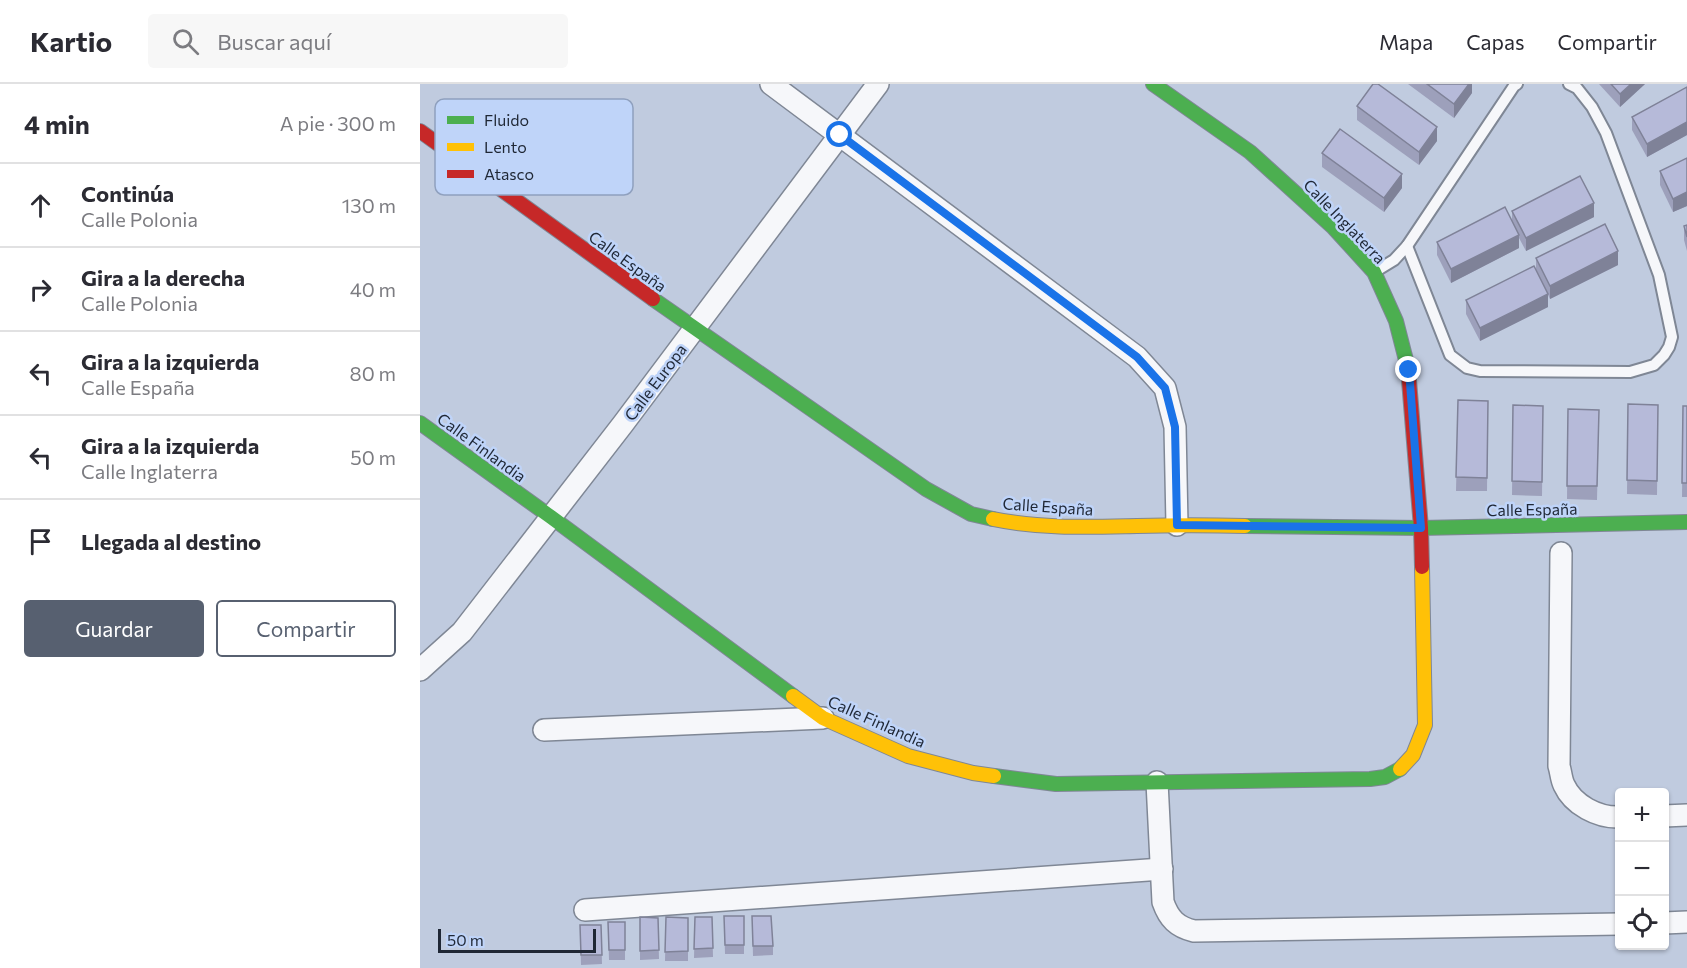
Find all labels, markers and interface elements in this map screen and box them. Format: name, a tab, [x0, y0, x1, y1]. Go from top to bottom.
search box	[148, 14, 568, 68]
text: Kartio	[30, 24, 112, 58]
icon: search	[169, 25, 202, 58]
text: Buscar aquí	[217, 28, 331, 55]
text: Mapa	[1379, 29, 1433, 54]
text: Capas	[1466, 29, 1525, 54]
text: Compartir	[1558, 29, 1657, 54]
legend	[435, 99, 633, 195]
text: 4 min	[24, 108, 90, 139]
text: Fluido	[484, 110, 529, 129]
text: A pie · 300 m	[280, 111, 396, 135]
route start	[826, 121, 852, 147]
text: Lento	[484, 137, 527, 156]
text: Atasco	[484, 164, 534, 183]
street label: Calle Inglaterra	[1300, 175, 1390, 267]
text: Continúa	[81, 180, 174, 207]
icon: ahead	[24, 189, 57, 222]
text: 130 m	[342, 193, 396, 217]
text: Calle Polonia	[81, 207, 198, 231]
street label: Calle España	[586, 227, 670, 295]
text: Gira a la derecha	[81, 264, 245, 291]
icon: right	[24, 273, 57, 306]
text: 40 m	[350, 277, 396, 301]
text: Calle Polonia	[81, 291, 198, 315]
street label: Calle Europa	[620, 340, 690, 424]
text: Gira a la izquierda	[81, 348, 259, 375]
route end	[1395, 356, 1421, 382]
icon: left	[24, 357, 57, 390]
text: 80 m	[350, 361, 396, 385]
text: Calle España	[81, 375, 195, 399]
street label: Calle Finlandia	[434, 409, 530, 485]
text: Gira a la izquierda	[81, 432, 259, 459]
icon: left	[24, 441, 57, 474]
text: 50 m	[350, 445, 396, 469]
text: Calle Inglaterra	[81, 459, 218, 483]
street label: Calle España	[1002, 493, 1094, 519]
street label: Calle España	[1486, 499, 1578, 519]
icon: arrive	[24, 525, 57, 558]
text: Llegada al destino	[81, 528, 261, 555]
button: Guardar	[24, 600, 204, 657]
button: Compartir	[216, 600, 396, 657]
street label: Calle Finlandia	[825, 691, 929, 751]
map controls	[1615, 788, 1669, 950]
button: +	[1615, 788, 1669, 842]
button: −	[1615, 842, 1669, 896]
button: locate	[1615, 896, 1669, 950]
scale bar	[438, 926, 596, 954]
text: 50 m	[447, 930, 484, 949]

